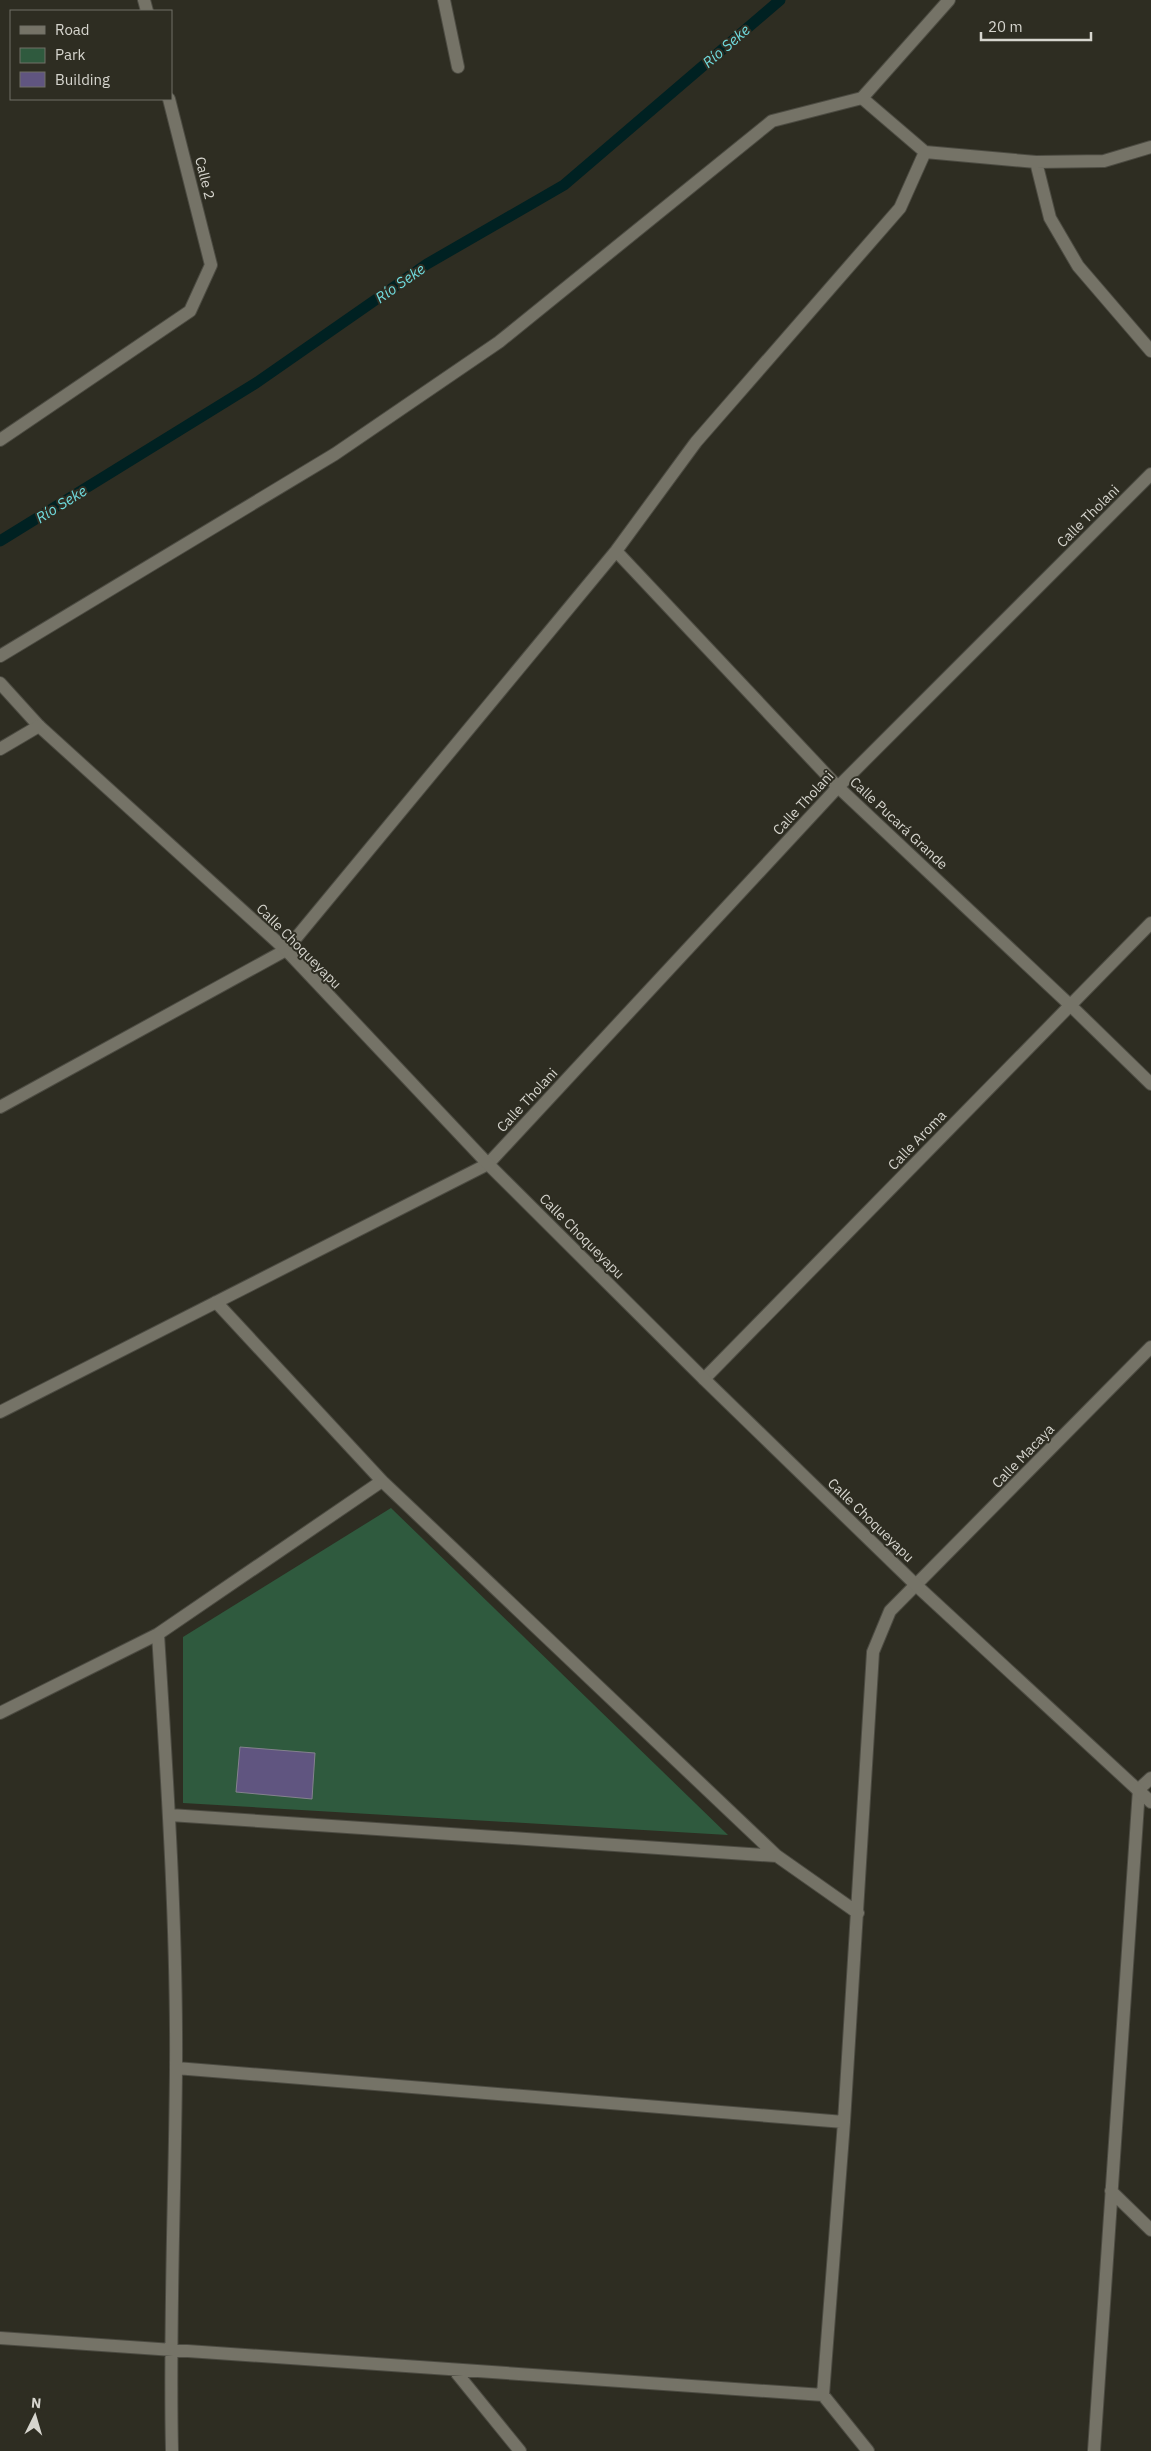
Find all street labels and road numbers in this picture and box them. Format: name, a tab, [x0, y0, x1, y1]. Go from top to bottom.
street label: Calle 2	[191, 155, 219, 201]
street label: Calle Tholani	[1053, 481, 1123, 551]
street label: Calle Tholani	[769, 767, 837, 839]
street label: Calle Pucará Grande	[846, 773, 952, 873]
street label: Calle Choqueyapu	[253, 900, 345, 992]
street label: Calle Tholani	[493, 1064, 561, 1136]
street label: Calle Aroma	[884, 1106, 950, 1174]
street label: Calle Choqueyapu	[536, 1190, 628, 1282]
street label: Calle Macaya	[988, 1420, 1058, 1492]
street label: Calle Choqueyapu	[824, 1474, 918, 1566]

